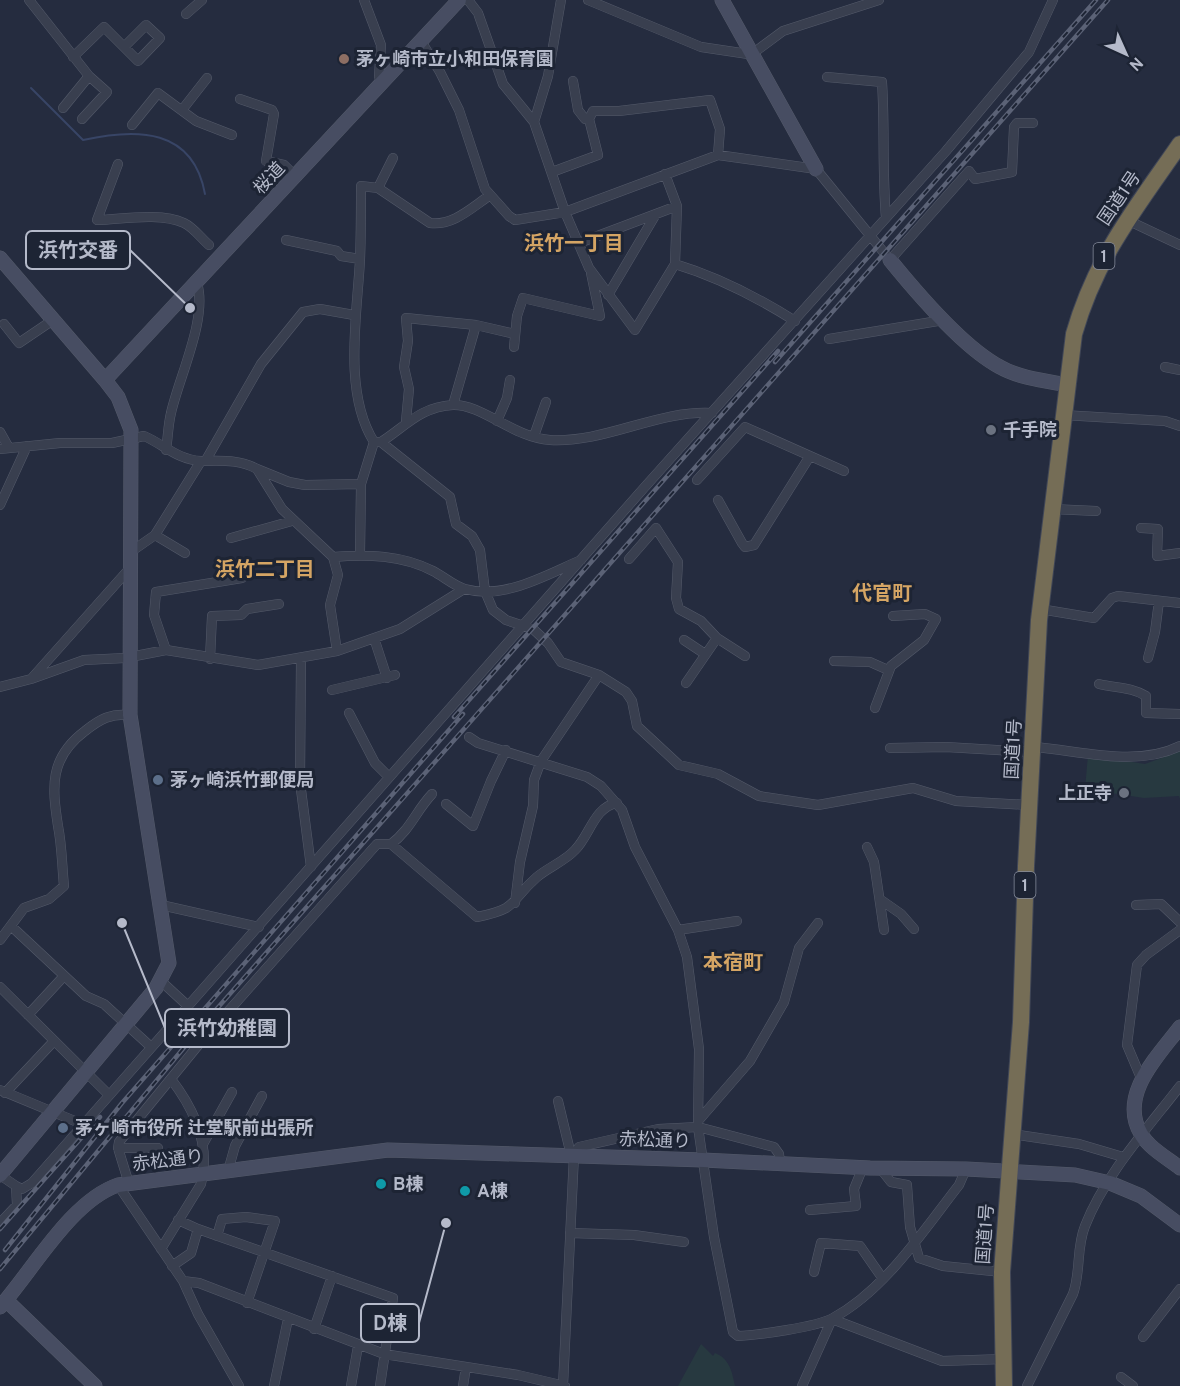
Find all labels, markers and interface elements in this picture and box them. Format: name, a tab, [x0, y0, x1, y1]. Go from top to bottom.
north arrow	[1096, 24, 1156, 84]
place label: 茅ヶ崎市立小和田保育園	[356, 49, 554, 72]
marker: 茅ヶ崎市立小和田保育園	[337, 52, 351, 66]
text: N	[1124, 52, 1146, 74]
street label: 桜道	[249, 158, 291, 200]
street label: 国道1号	[1094, 167, 1147, 230]
callout: 浜竹交番	[26, 231, 130, 269]
district label: 浜竹一丁目	[524, 232, 624, 258]
text: 浜竹交番	[38, 239, 118, 265]
road number: 1	[1094, 243, 1114, 269]
place label: 千手院	[1003, 420, 1057, 443]
marker: 千手院	[984, 423, 998, 437]
district label: 浜竹二丁目	[215, 558, 315, 584]
district label: 代官町	[852, 582, 912, 608]
street label: 国道1号	[1001, 718, 1028, 780]
place label: 茅ヶ崎浜竹郵便局	[170, 770, 314, 793]
marker: 茅ヶ崎浜竹郵便局	[151, 773, 165, 787]
place label: 上正寺	[1058, 783, 1112, 806]
marker: 上正寺	[1117, 786, 1131, 800]
road number: 1	[1014, 872, 1036, 898]
district label: 本宿町	[703, 951, 763, 977]
callout: 浜竹幼稚園	[165, 1009, 289, 1047]
text: 浜竹幼稚園	[177, 1017, 277, 1043]
place label: 茅ヶ崎市役所 辻堂駅前出張所	[75, 1118, 314, 1141]
marker: 茅ヶ崎市役所 辻堂駅前出張所	[56, 1121, 70, 1135]
street label: 赤松通り	[619, 1129, 691, 1154]
street label: 赤松通り	[131, 1146, 205, 1177]
place label: B棟	[393, 1174, 423, 1197]
marker: B棟	[374, 1177, 388, 1191]
place label: A棟	[477, 1181, 508, 1204]
marker: A棟	[458, 1184, 472, 1198]
street label: 国道1号	[973, 1203, 1000, 1265]
callout: D棟	[361, 1304, 419, 1342]
text: D棟	[373, 1312, 407, 1338]

